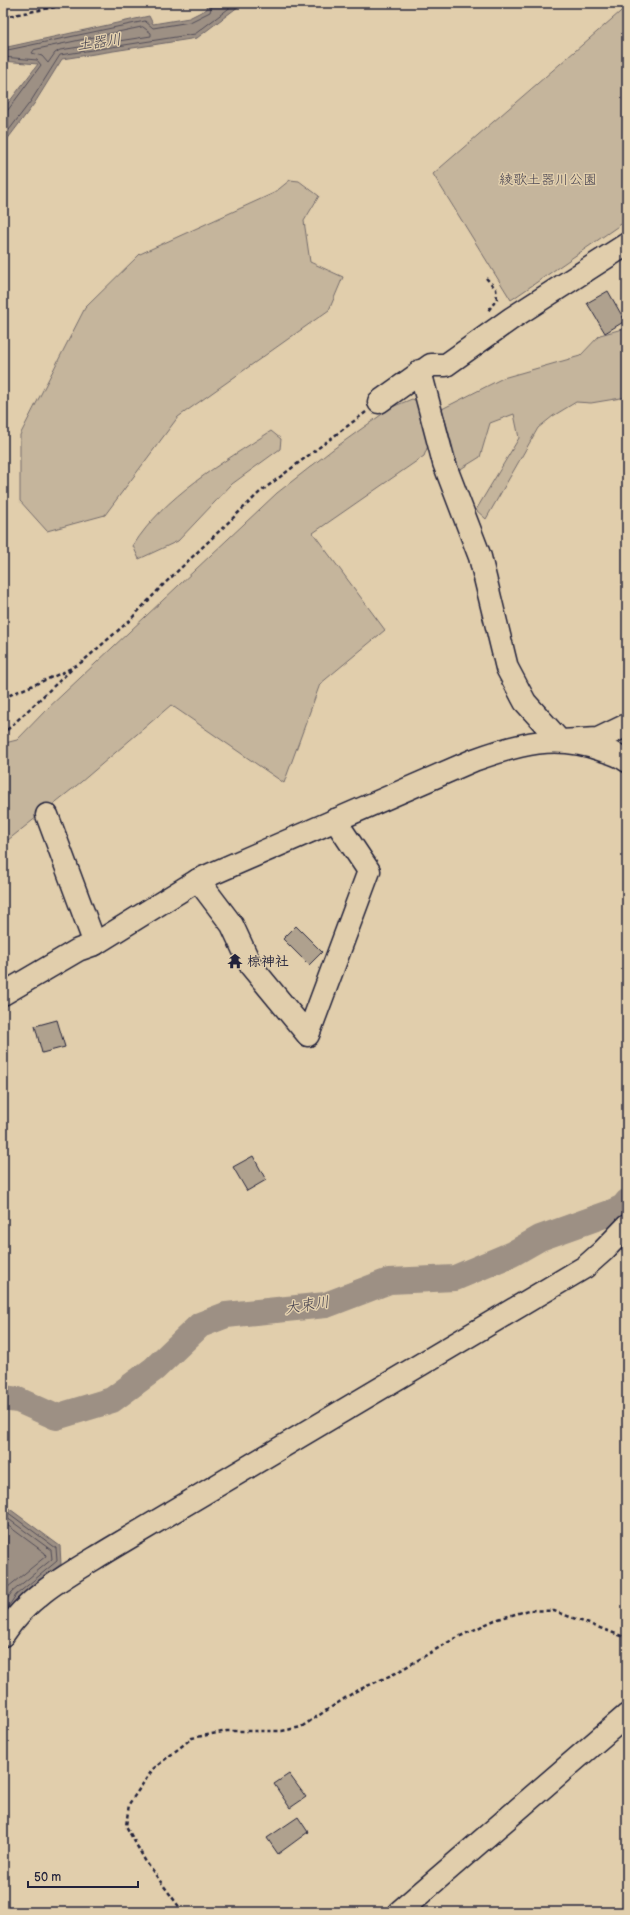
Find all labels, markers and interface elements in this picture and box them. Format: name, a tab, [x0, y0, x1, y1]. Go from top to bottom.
water label: 土器川	[75, 30, 123, 55]
park label: 綾歌土器川公園	[499, 171, 597, 188]
temple icon: 椋神社	[226, 952, 244, 970]
place label: 椋神社	[247, 953, 289, 970]
water label: 大束川	[283, 1293, 331, 1318]
scale bar	[28, 1863, 138, 1889]
text: 50 m	[34, 1870, 61, 1885]

